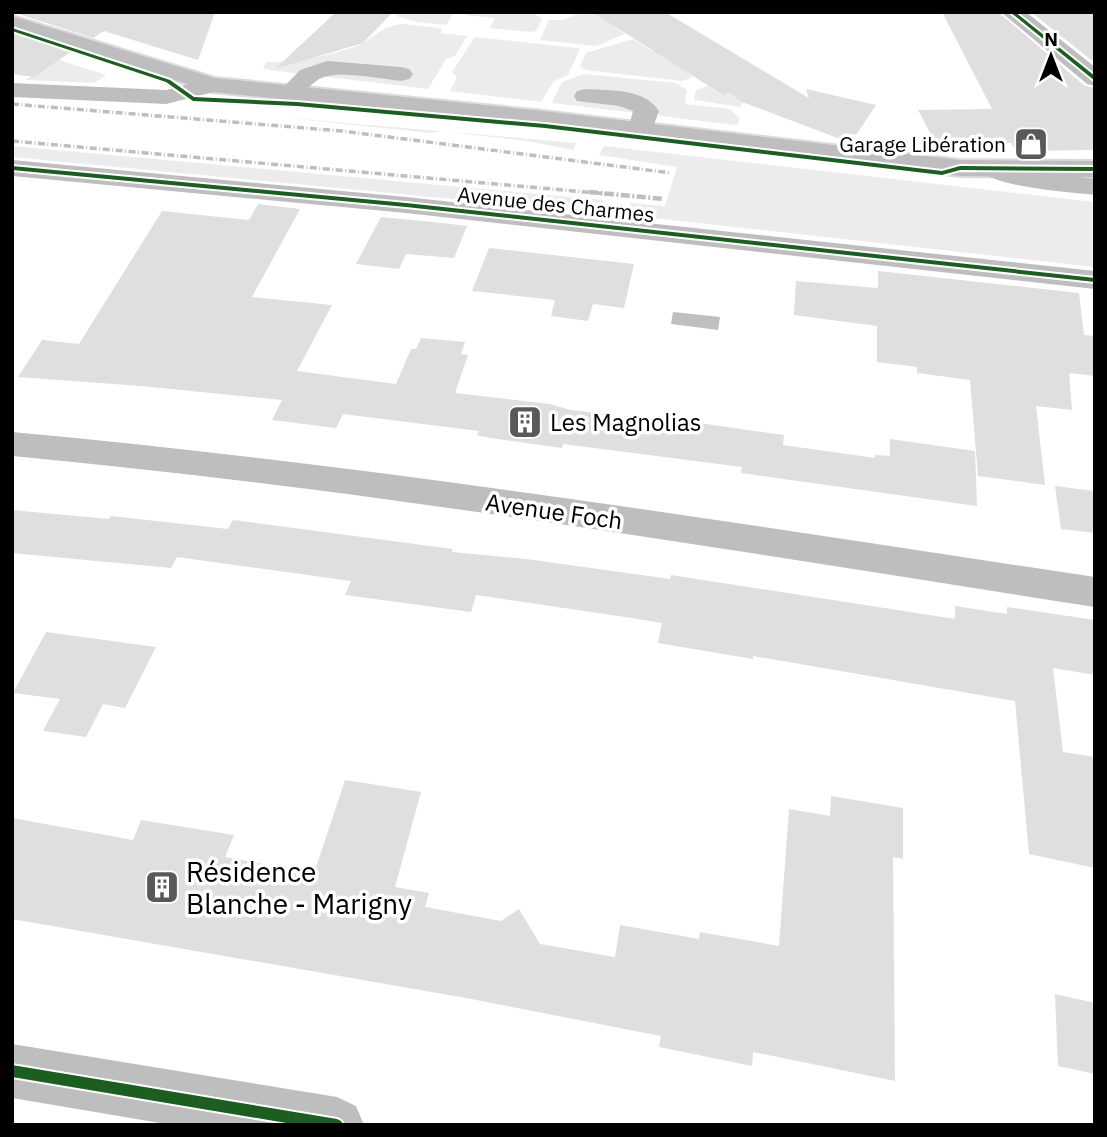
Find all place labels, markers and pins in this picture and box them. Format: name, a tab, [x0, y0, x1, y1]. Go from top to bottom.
shop icon: Garage Libération	[1012, 125, 1050, 163]
place label: Garage Libération	[839, 130, 1006, 158]
building icon: Les Magnolias	[506, 403, 544, 441]
place label: Les Magnolias	[550, 406, 701, 438]
place label: Résidence Blanche - Marigny	[186, 853, 412, 922]
building icon: Résidence Blanche - Marigny	[143, 868, 181, 906]

